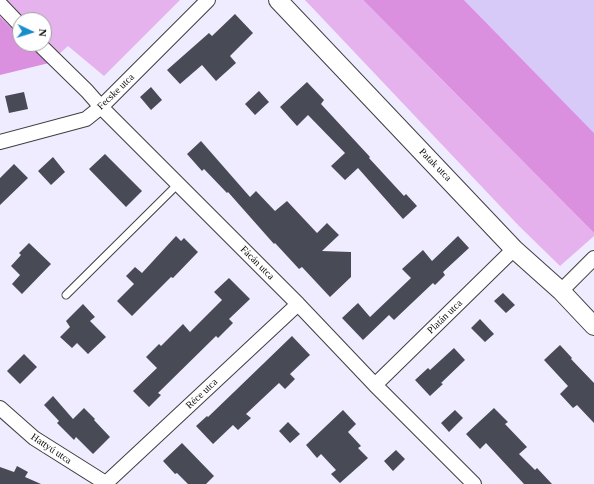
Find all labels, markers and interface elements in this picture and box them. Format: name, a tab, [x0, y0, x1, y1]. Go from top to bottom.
north arrow	[12, 12, 52, 52]
text: N	[37, 28, 49, 37]
street label: Fecske utca	[95, 71, 137, 113]
street label: Patak utca	[416, 146, 454, 184]
street label: Fácán utca	[238, 244, 276, 282]
street label: Platán utca	[425, 297, 465, 337]
street label: Réce utca	[184, 376, 220, 412]
street label: Hattyú utca	[28, 431, 74, 467]

